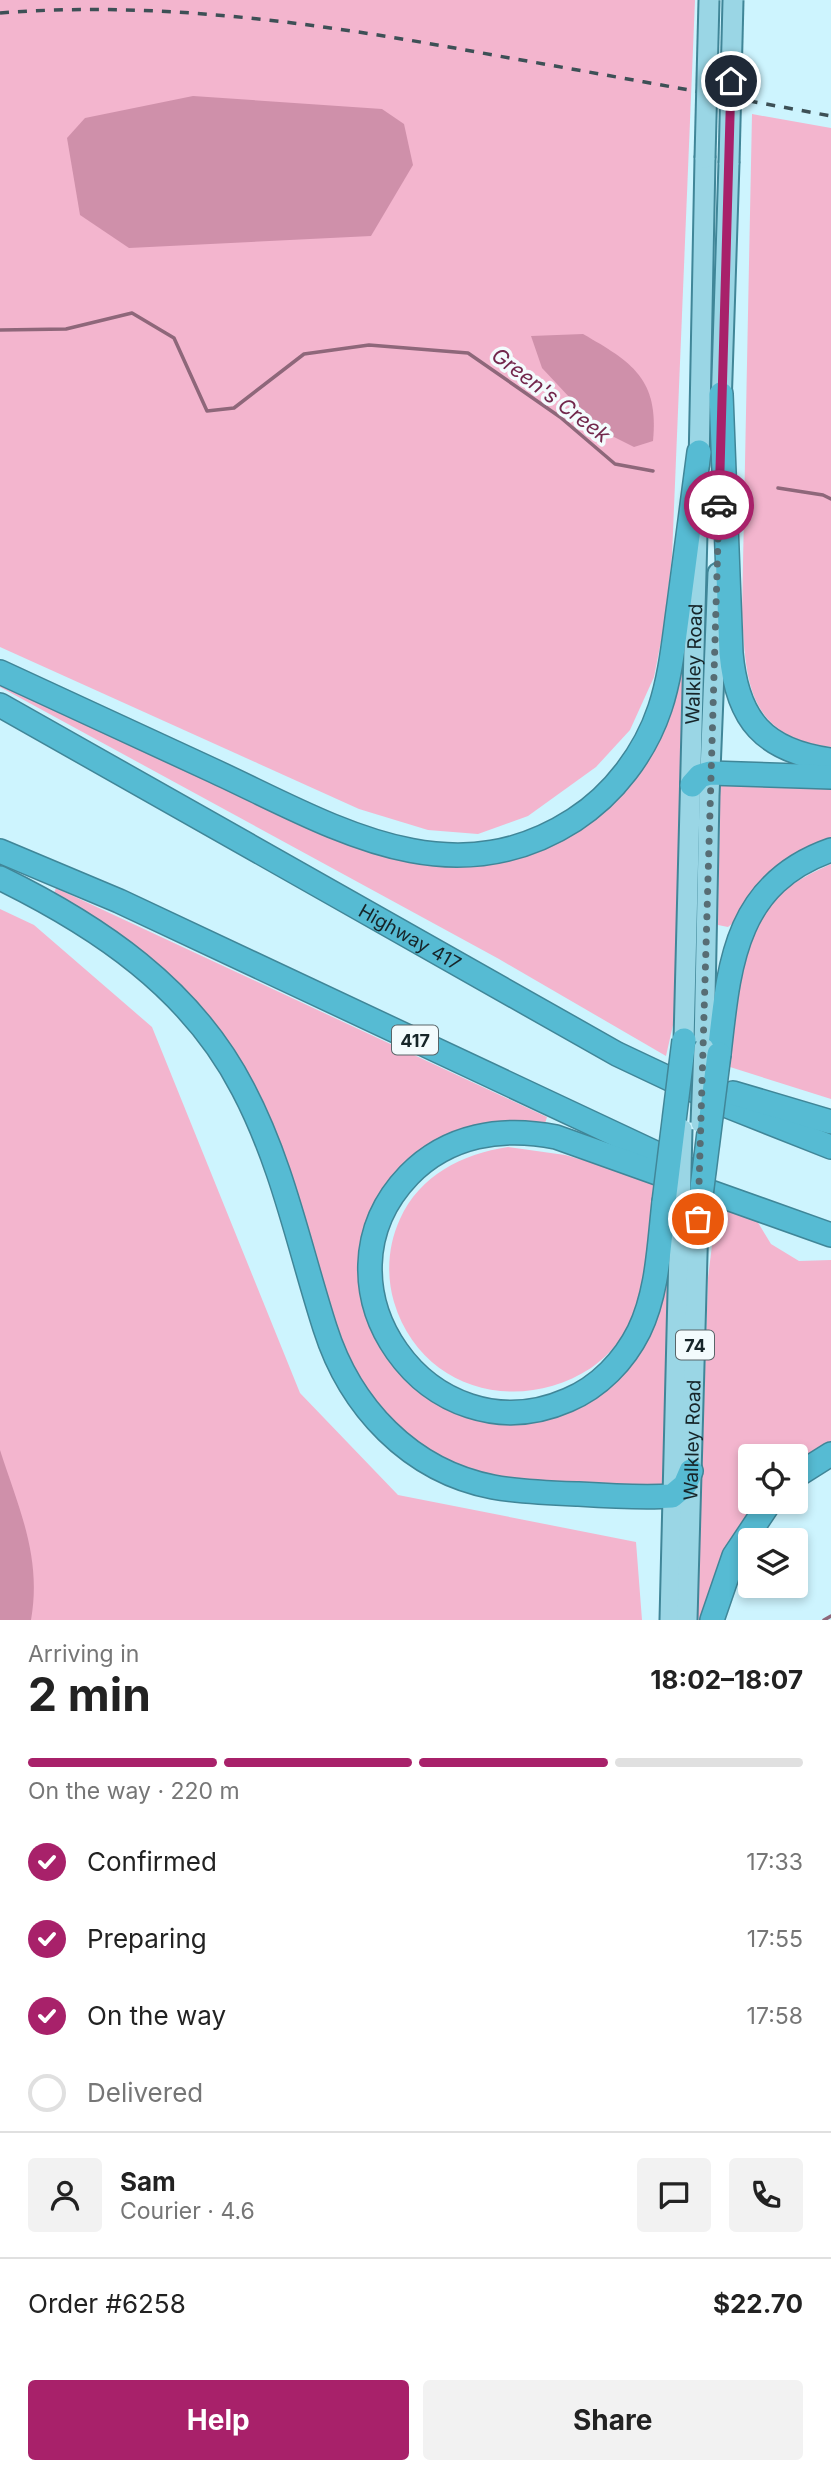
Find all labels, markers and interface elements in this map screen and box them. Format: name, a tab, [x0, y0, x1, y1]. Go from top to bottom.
pin	[701, 51, 761, 111]
icon: home	[712, 62, 750, 100]
water label: Green's Creek	[487, 342, 615, 448]
courier	[684, 470, 754, 540]
icon: car	[700, 486, 738, 524]
street label: Walkley Road	[681, 604, 707, 725]
street label: Highway 417	[355, 899, 465, 975]
road number: 417	[392, 1026, 438, 1055]
pin	[668, 1189, 728, 1249]
icon: bag	[679, 1200, 717, 1238]
road number: 74	[676, 1330, 714, 1360]
street label: Walkley Road	[679, 1379, 705, 1501]
map controls	[738, 1444, 808, 1598]
button: locate	[738, 1444, 808, 1514]
button: layers	[738, 1528, 808, 1598]
text: Arriving in	[28, 1640, 139, 1668]
text: 18:02–18:07	[650, 1664, 803, 1695]
text: 2 min	[28, 1666, 151, 1722]
text: On the way · 220 m	[28, 1777, 240, 1805]
icon: check	[28, 1843, 66, 1881]
text: Confirmed	[87, 1846, 217, 1877]
text: 17:33	[746, 1848, 803, 1876]
icon: check	[28, 1920, 66, 1958]
text: Preparing	[87, 1923, 207, 1954]
text: 17:55	[747, 1925, 803, 1953]
icon: check	[28, 1997, 66, 2035]
text: On the way	[87, 2000, 226, 2031]
text: 17:58	[747, 2002, 803, 2030]
text: Delivered	[87, 2077, 203, 2108]
button: person	[28, 2158, 102, 2232]
button: chat	[637, 2158, 711, 2232]
button: phone	[729, 2158, 803, 2232]
text: Sam	[120, 2166, 176, 2197]
text: Courier · 4.6	[120, 2197, 255, 2225]
text: Order #6258	[28, 2288, 186, 2319]
text: $22.70	[713, 2288, 803, 2319]
button: Help	[28, 2380, 409, 2460]
button: Share	[423, 2380, 803, 2460]

